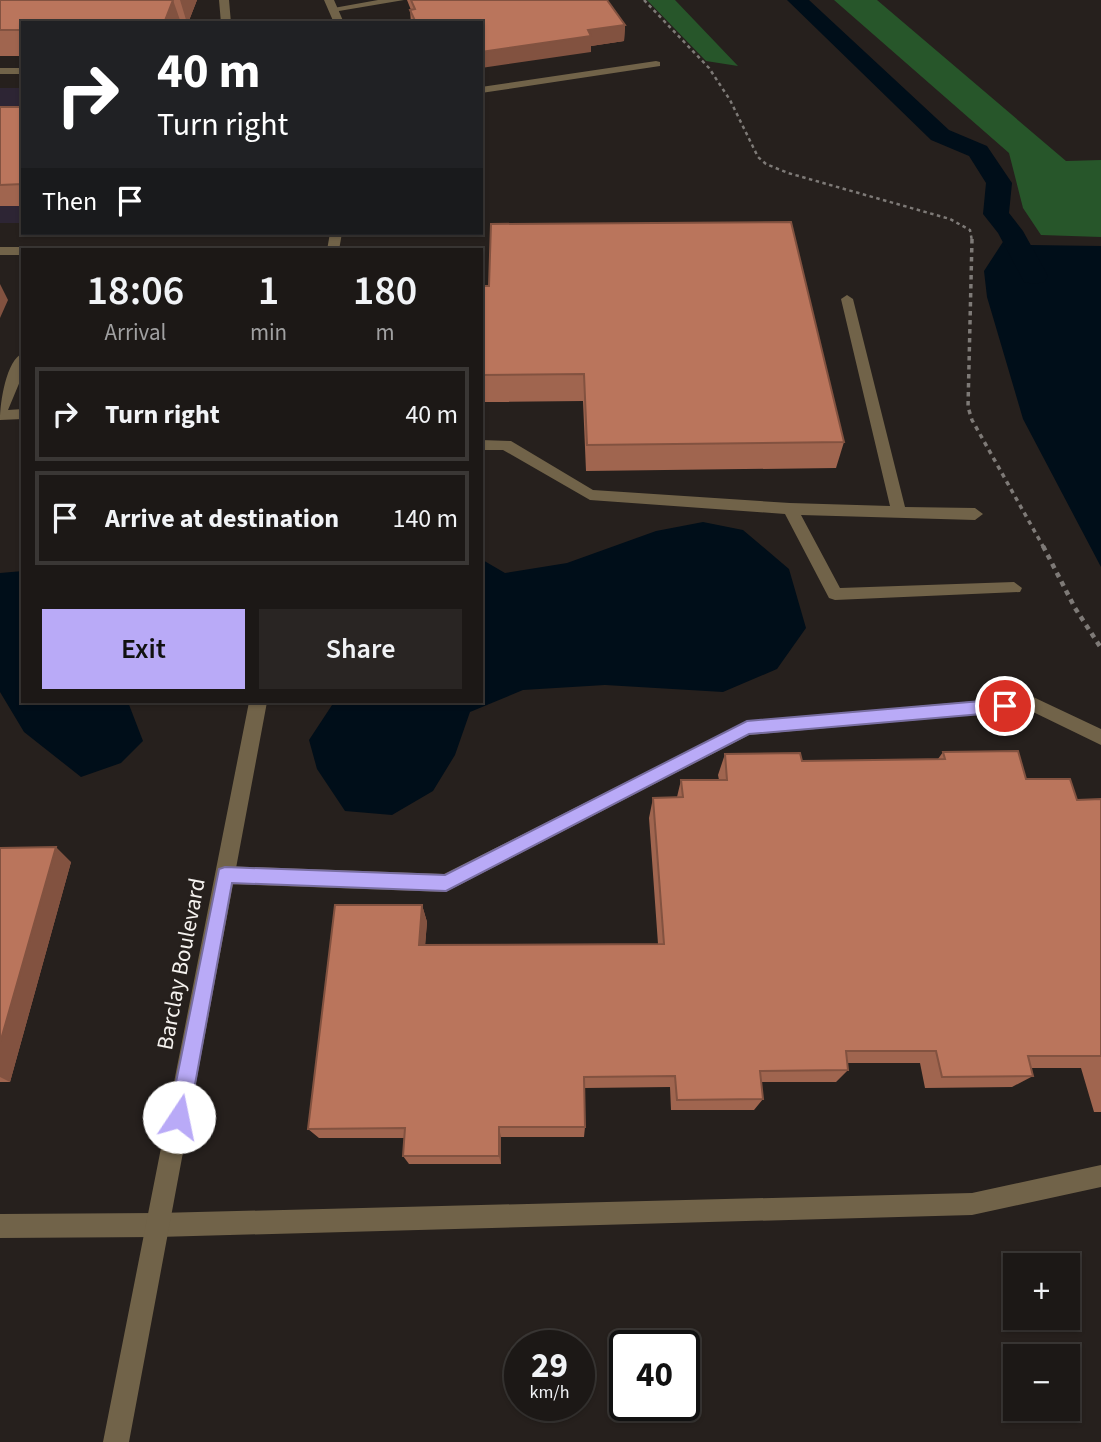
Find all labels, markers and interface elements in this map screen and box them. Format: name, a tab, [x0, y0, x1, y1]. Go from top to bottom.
text: 40 m	[157, 37, 261, 107]
icon: right	[42, 49, 133, 140]
text: Turn right	[157, 102, 288, 148]
icon: arrive	[111, 182, 149, 220]
text: Then	[42, 183, 97, 220]
text: 18:06	[87, 261, 184, 321]
text: 1	[258, 261, 279, 321]
text: 180	[353, 261, 417, 321]
text: Arrival	[105, 316, 166, 349]
text: min	[250, 316, 287, 349]
text: m	[376, 316, 395, 349]
icon: right	[46, 395, 84, 433]
text: Turn right	[105, 396, 220, 433]
text: 40 m	[405, 396, 458, 433]
icon: arrive	[46, 499, 84, 537]
text: Arrive at destination	[105, 500, 339, 537]
text: 140 m	[392, 500, 458, 537]
button: Exit	[42, 609, 245, 689]
button: Share	[259, 609, 462, 689]
pin	[975, 676, 1035, 736]
icon: arrive	[986, 687, 1024, 725]
street label: Barclay Boulevard	[148, 875, 214, 1053]
position arrow	[142, 1080, 216, 1154]
map controls	[1003, 1253, 1080, 1421]
button: +	[1003, 1253, 1080, 1330]
speed limit sign: 40	[609, 1330, 700, 1421]
text: 29	[531, 1341, 568, 1391]
button: −	[1003, 1344, 1080, 1421]
text: km/h	[530, 1380, 569, 1405]

